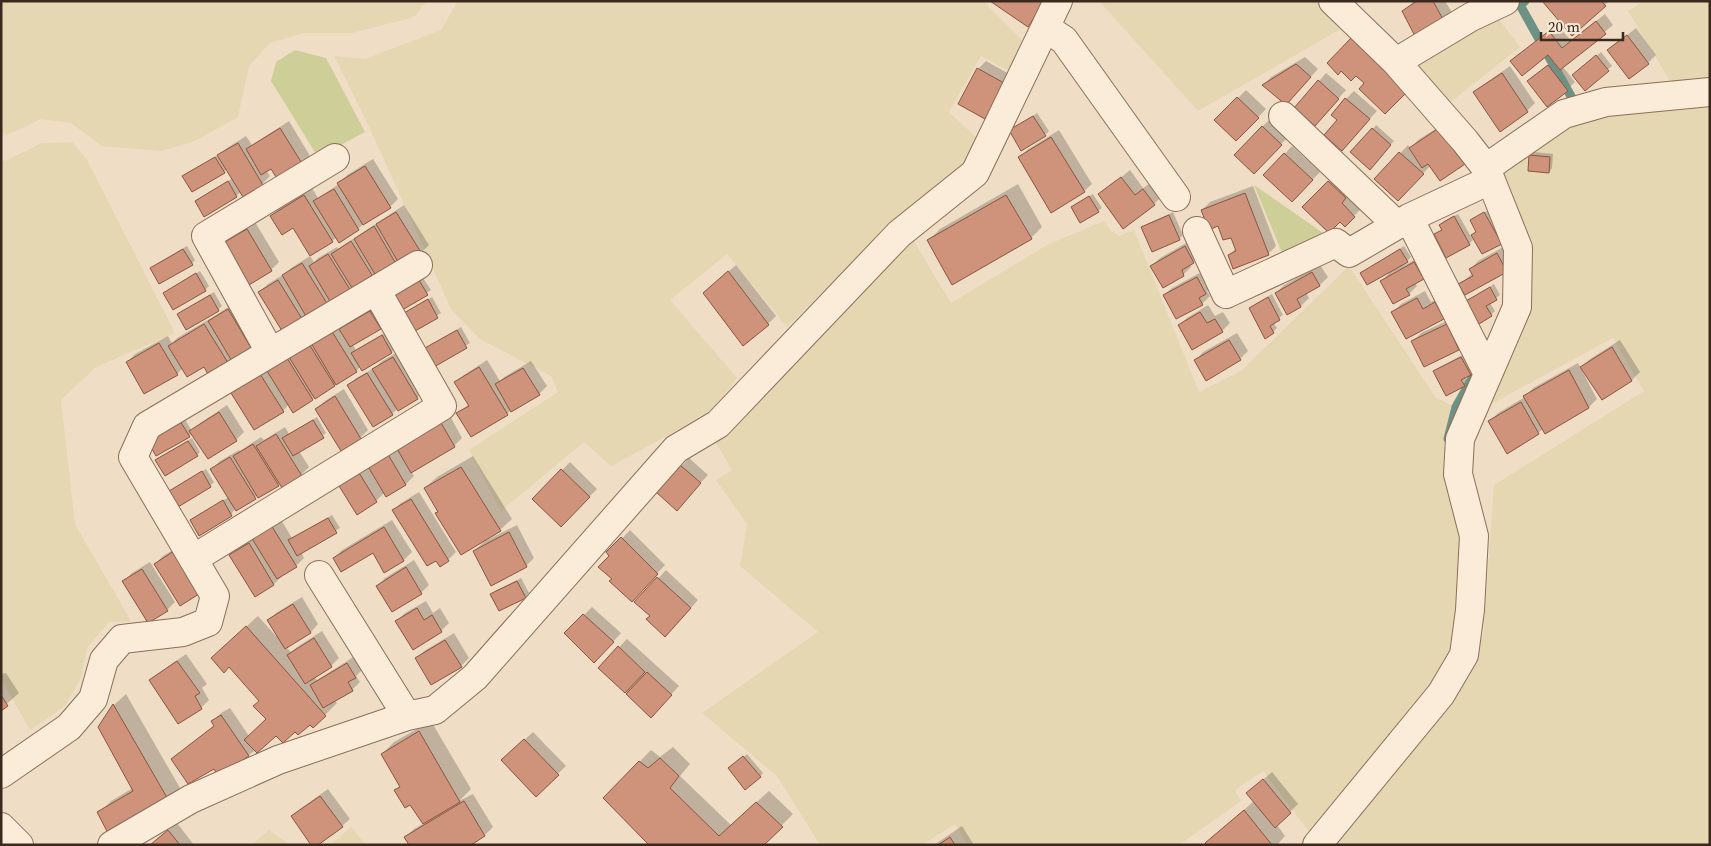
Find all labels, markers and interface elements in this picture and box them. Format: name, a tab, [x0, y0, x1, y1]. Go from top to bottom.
scale bar	[1541, 10, 1624, 42]
text: 20 m	[1548, 16, 1580, 37]

